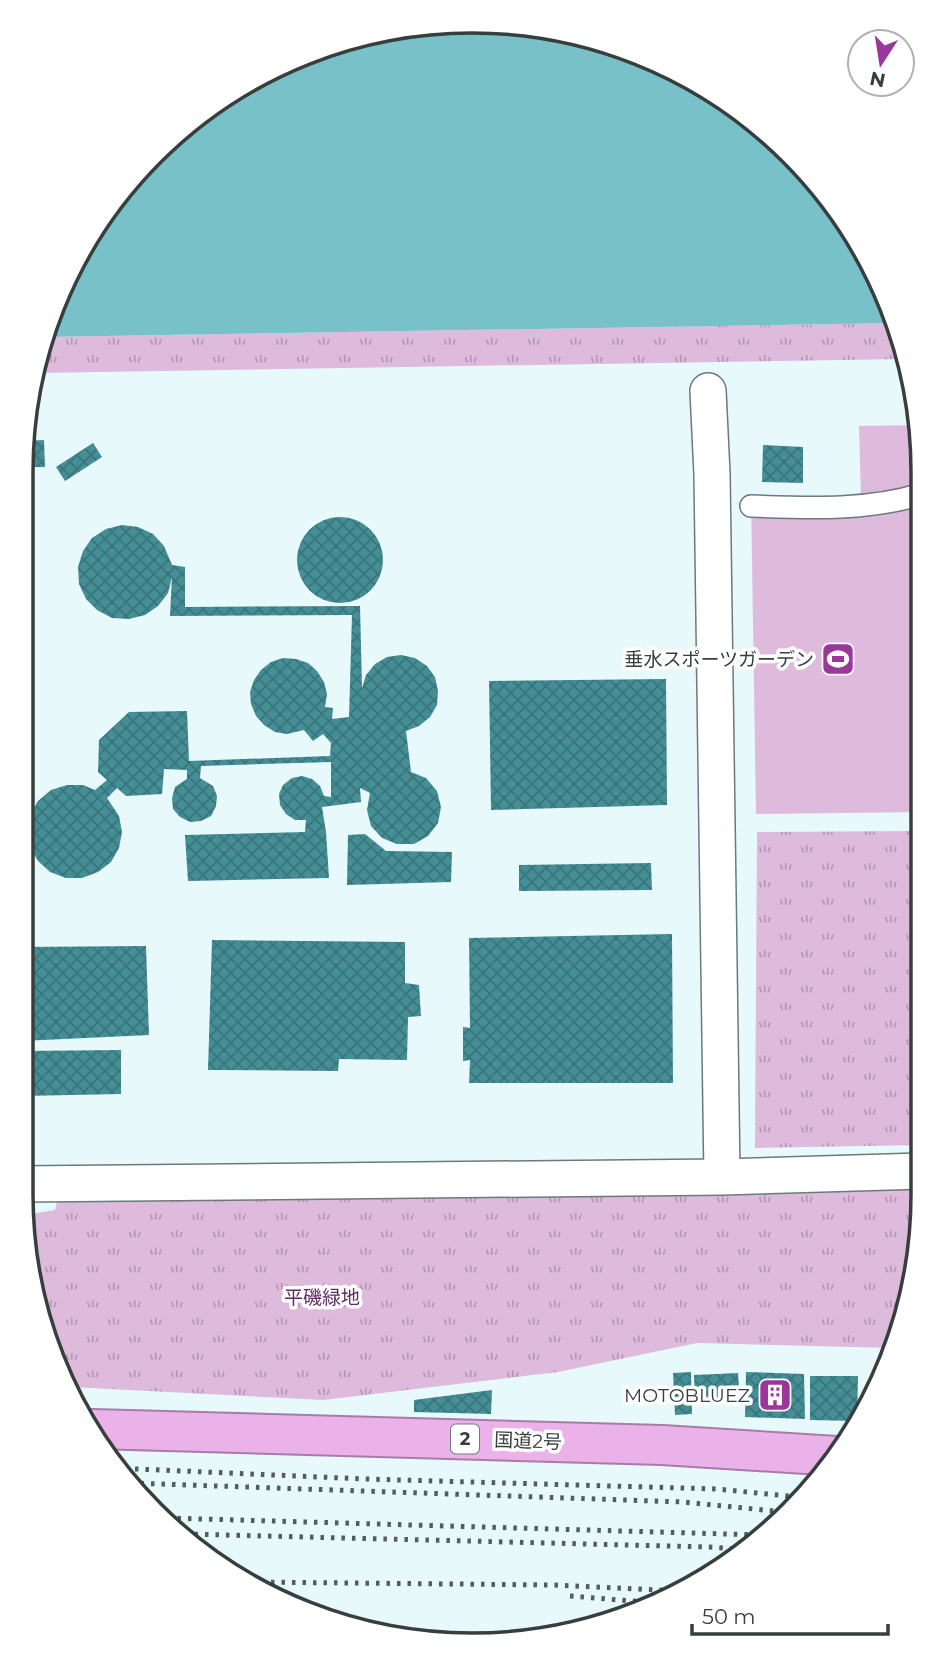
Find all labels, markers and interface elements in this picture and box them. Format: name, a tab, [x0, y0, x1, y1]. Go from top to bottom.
north arrow	[846, 28, 916, 98]
text: N	[868, 66, 887, 92]
sports icon: 垂水スポーツガーデン	[819, 640, 857, 678]
place label: 垂水スポーツガーデン	[624, 648, 814, 671]
park label: 平磯緑地	[284, 1286, 360, 1309]
building icon: MOTOBLUEZ	[756, 1376, 794, 1414]
place label: MOTOBLUEZ	[624, 1384, 750, 1407]
road number: 2	[451, 1424, 479, 1454]
street label: 国道2号	[494, 1428, 562, 1454]
scale bar	[692, 1592, 888, 1636]
text: 50 m	[702, 1604, 756, 1629]

